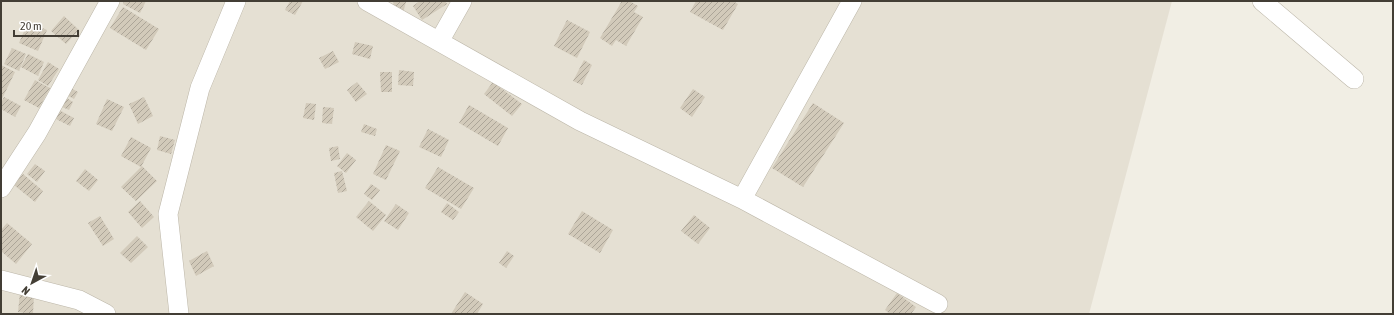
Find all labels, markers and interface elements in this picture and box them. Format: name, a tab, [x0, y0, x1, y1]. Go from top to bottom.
scale bar	[14, 12, 78, 38]
text: 20 m	[20, 19, 42, 33]
north arrow	[12, 263, 52, 303]
text: N	[19, 284, 32, 297]

